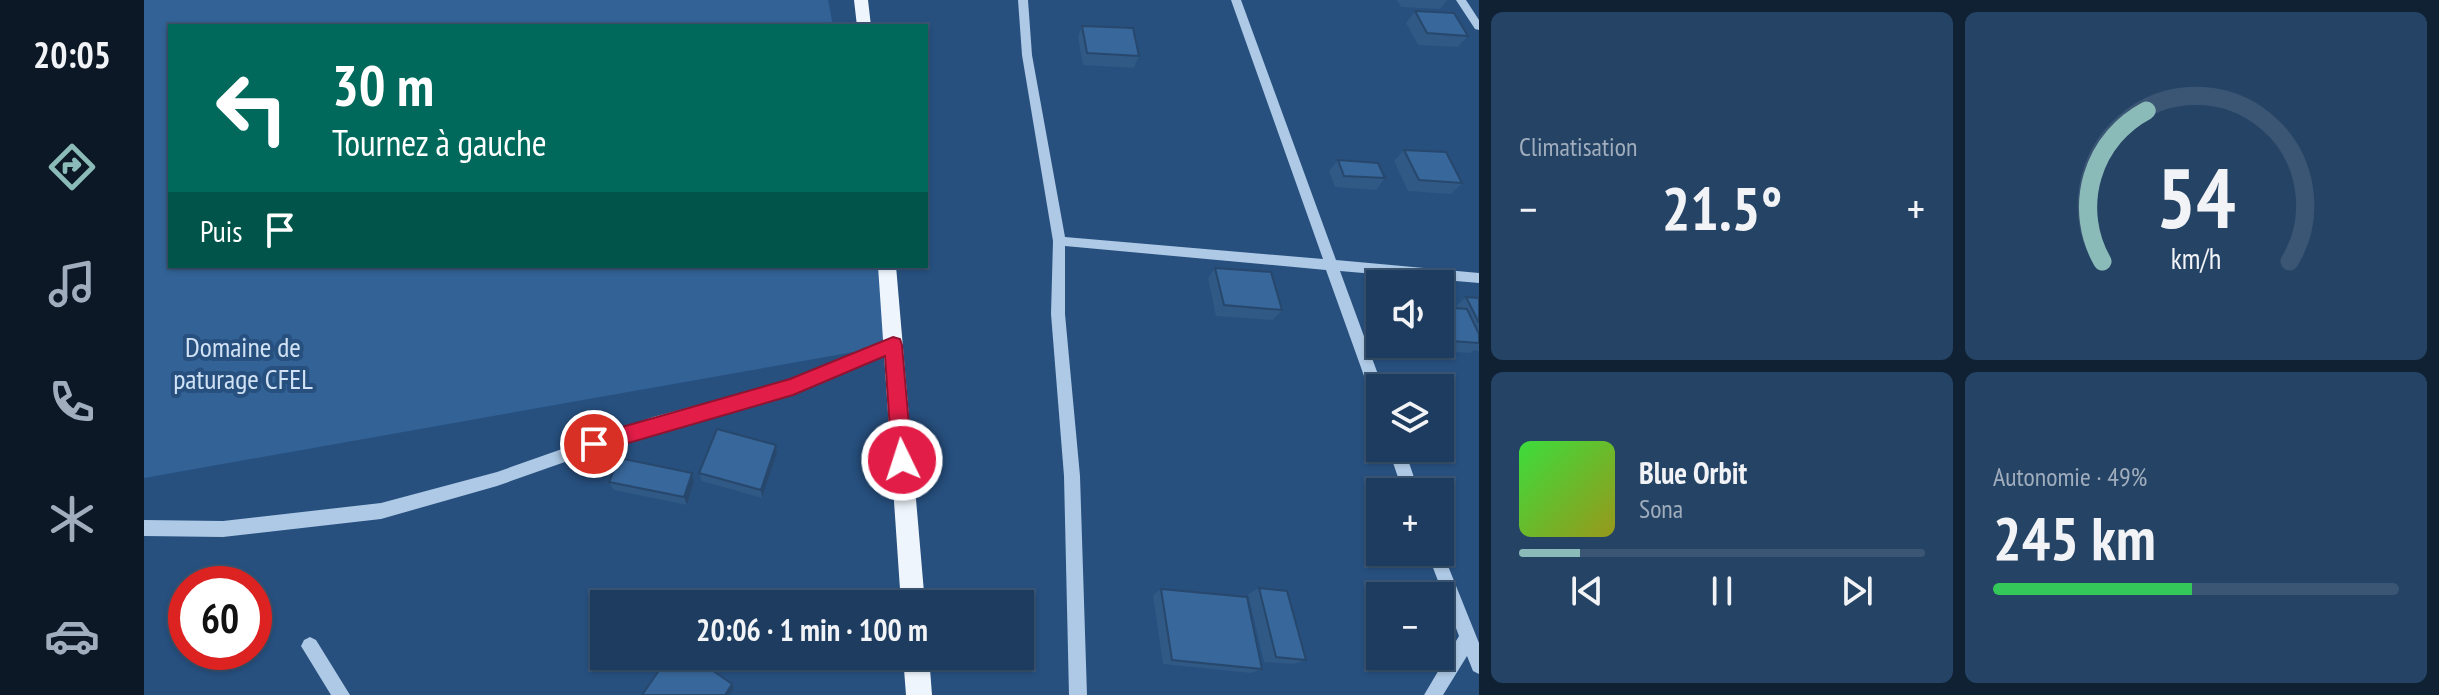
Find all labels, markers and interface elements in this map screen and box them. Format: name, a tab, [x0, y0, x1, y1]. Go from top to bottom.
text: 20:05	[33, 31, 111, 78]
text: 30 m	[332, 49, 434, 121]
icon: left	[200, 56, 304, 160]
text: Tournez à gauche	[332, 119, 547, 166]
text: Climatisation	[1519, 130, 1637, 163]
icon: directions	[44, 139, 100, 195]
text: 54	[2156, 142, 2236, 250]
text: 21.5°	[1662, 169, 1782, 247]
text: −	[1519, 180, 1537, 237]
text: +	[1907, 180, 1925, 237]
icon: arrive	[258, 208, 302, 252]
text: Puis	[200, 211, 242, 250]
text: km/h	[2171, 240, 2221, 277]
icon: music	[44, 256, 100, 312]
map controls	[1366, 270, 1454, 670]
button: sound	[1366, 270, 1454, 358]
park label: Domaine de paturage CFEL	[173, 328, 313, 397]
icon: phone	[44, 374, 100, 430]
button: layers	[1366, 374, 1454, 462]
pin	[560, 410, 628, 478]
position arrow	[860, 418, 944, 502]
icon: arrive	[572, 422, 616, 466]
text: Blue Orbit	[1639, 453, 1747, 492]
text: Autonomie · 49%	[1993, 460, 2147, 493]
button: +	[1366, 478, 1454, 566]
icon: climate	[44, 491, 100, 547]
text: Sona	[1639, 492, 1683, 525]
text: 245 km	[1993, 499, 2156, 577]
speed limit sign: 60	[168, 566, 272, 670]
icon: previous	[1565, 569, 1609, 613]
icon: pause	[1700, 569, 1744, 613]
icon: next	[1835, 569, 1879, 613]
button: −	[1366, 582, 1454, 670]
icon: car	[44, 608, 100, 664]
text: 20:06 · 1 min · 100 m	[696, 610, 928, 649]

